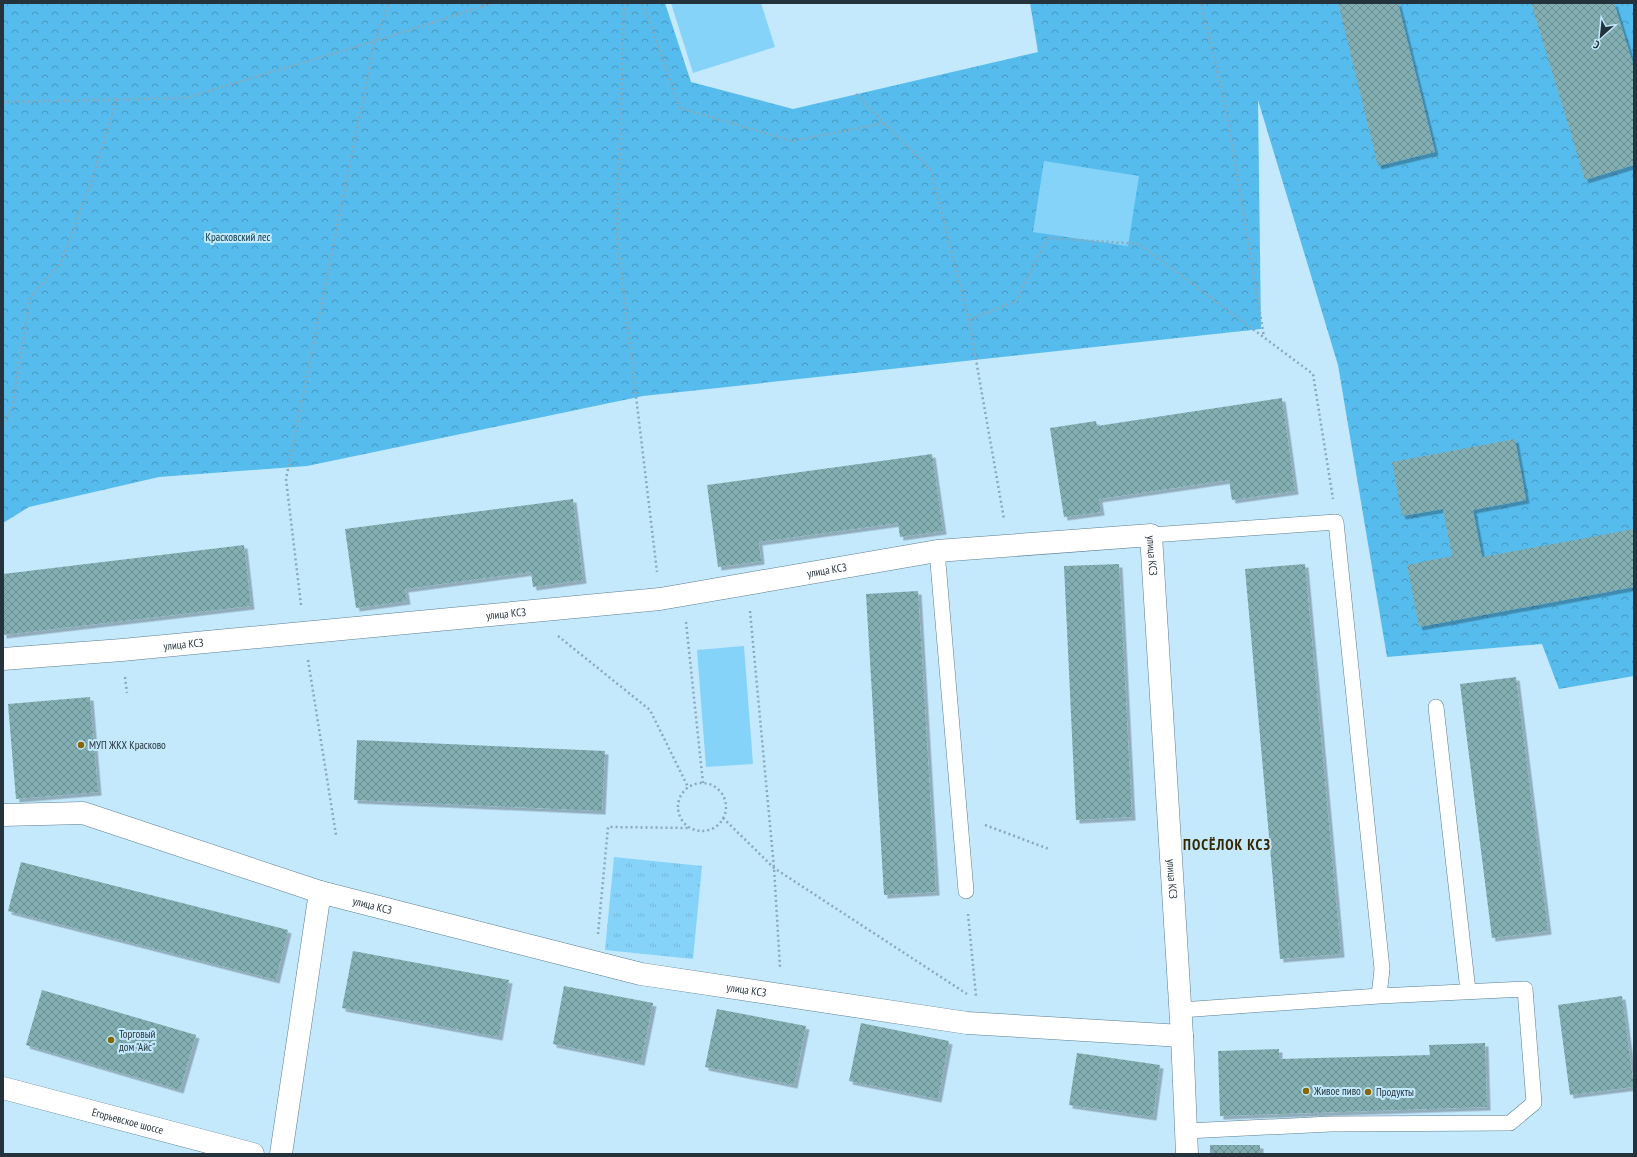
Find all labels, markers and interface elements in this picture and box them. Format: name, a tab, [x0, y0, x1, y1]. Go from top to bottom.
north arrow	[1581, 16, 1621, 56]
text: С	[1591, 38, 1602, 52]
park label: Красковский лес	[206, 230, 271, 244]
street label: улица КСЗ	[1144, 535, 1161, 576]
street label: улица КСЗ	[806, 560, 848, 580]
street label: улица КСЗ	[485, 605, 527, 622]
street label: улица КСЗ	[163, 635, 204, 653]
place label: МУП ЖКХ Красково	[89, 738, 166, 752]
marker: МУП ЖКХ Красково	[76, 740, 86, 750]
district label: ПОСЁЛОК КСЗ	[1183, 835, 1271, 854]
street label: улица КСЗ	[1164, 858, 1181, 899]
street label: улица КСЗ	[351, 894, 394, 917]
street label: улица КСЗ	[726, 980, 768, 1000]
place label: Торговый дом "Айс"	[119, 1027, 156, 1054]
marker: Торговый дом "Айс"	[106, 1035, 116, 1045]
place label: Живое пиво	[1313, 1084, 1361, 1098]
place label: Продукты	[1376, 1085, 1414, 1099]
marker: Живое пиво	[1301, 1086, 1311, 1096]
marker: Продукты	[1363, 1087, 1373, 1097]
street label: Егорьевское шоссе	[90, 1105, 166, 1137]

